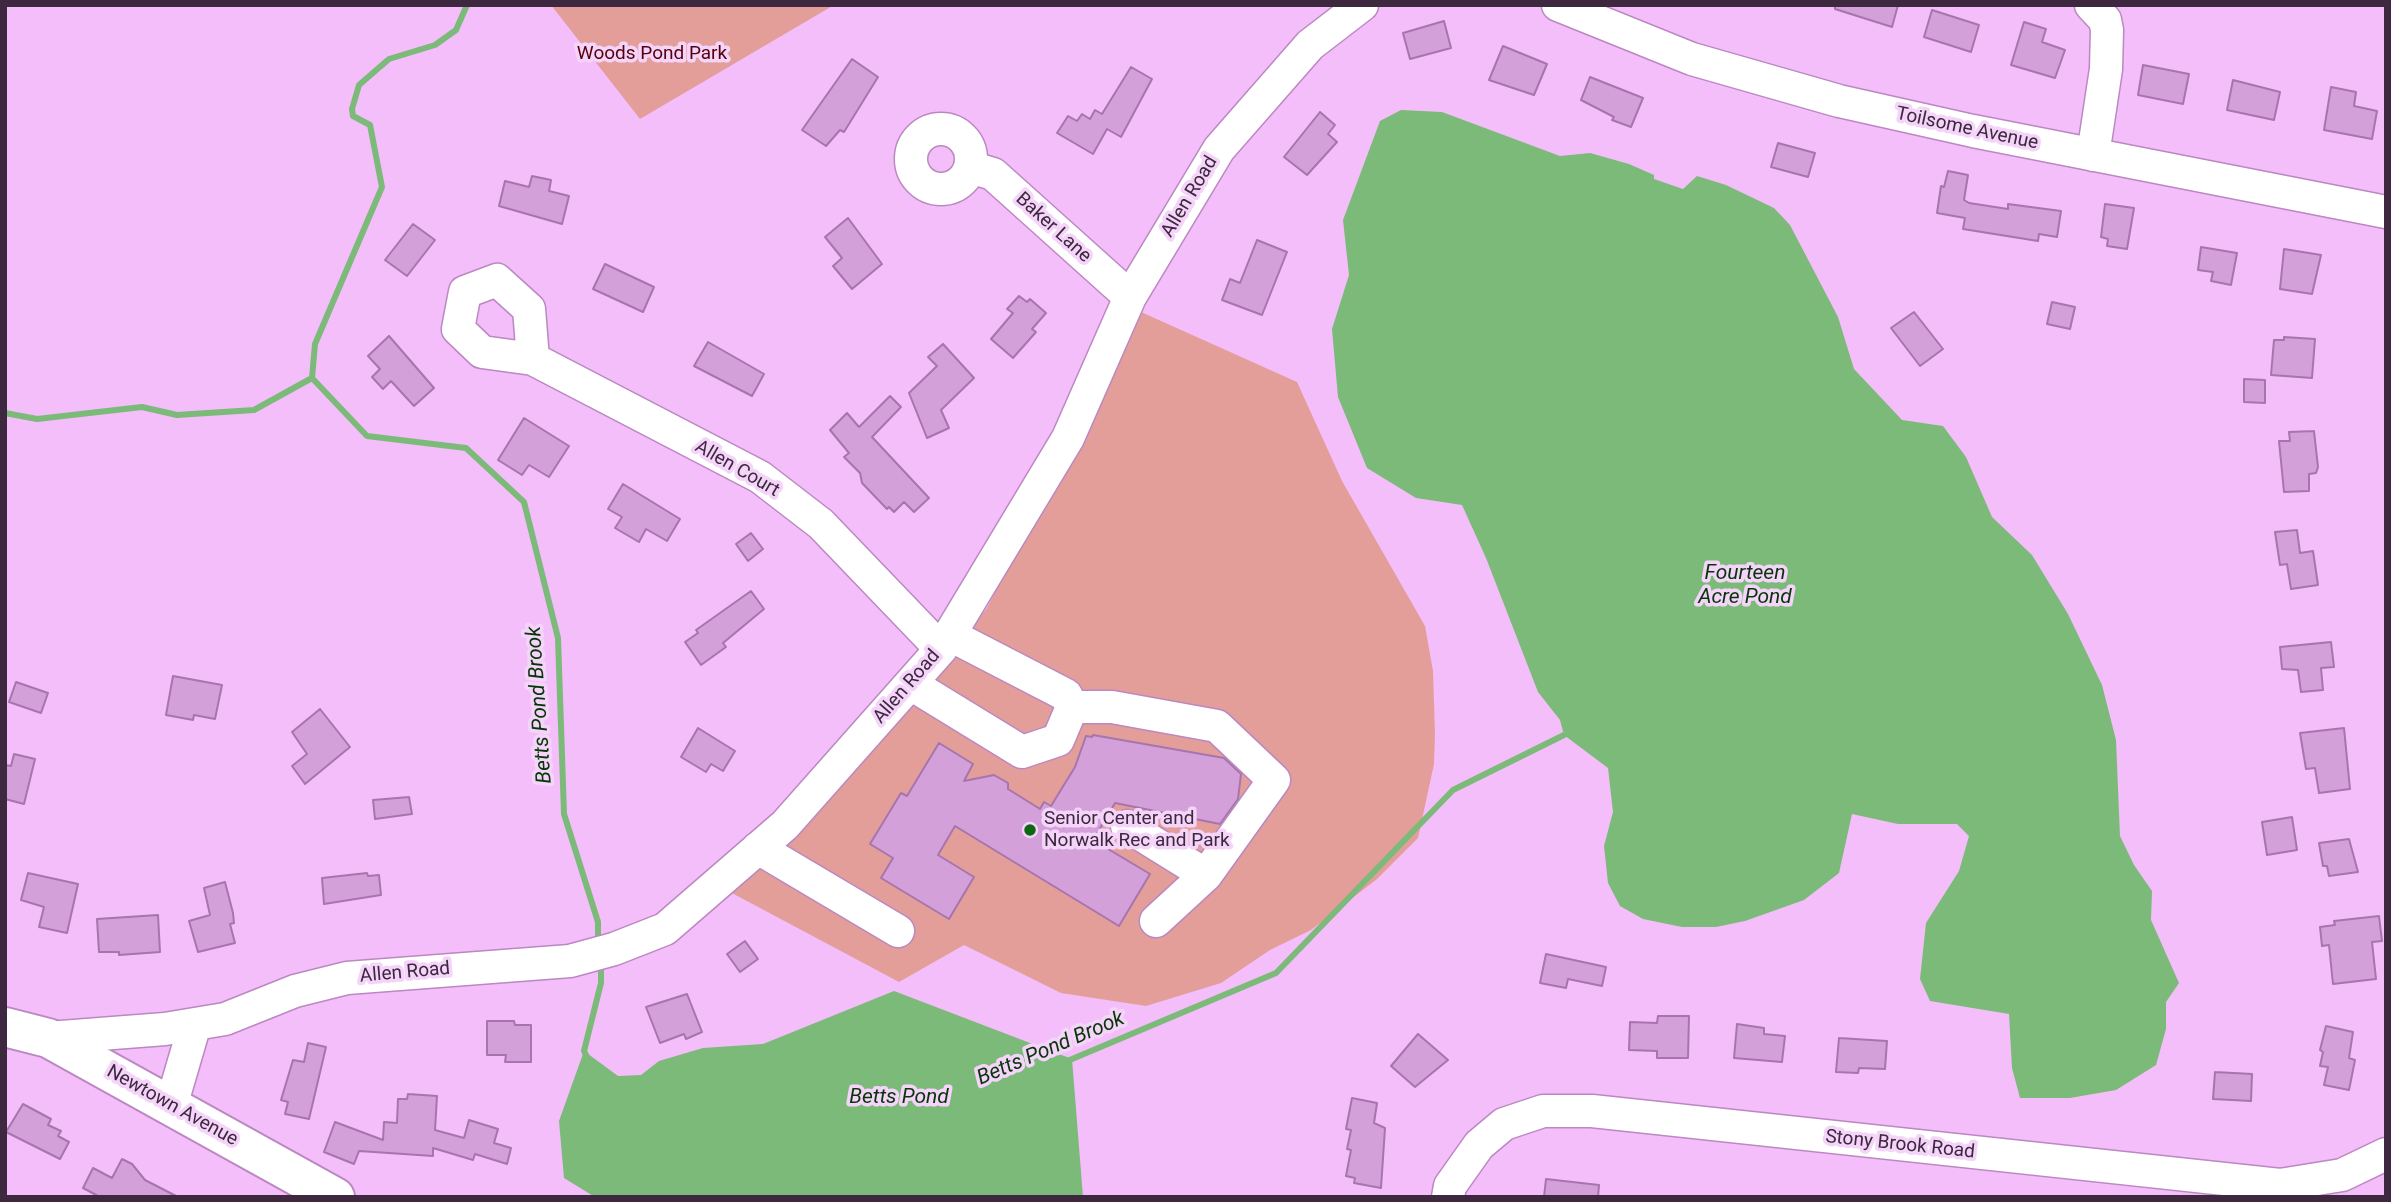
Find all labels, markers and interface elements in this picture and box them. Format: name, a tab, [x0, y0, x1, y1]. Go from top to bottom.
park label: Woods Pond Park	[577, 43, 727, 65]
street label: Toilsome Avenue	[1894, 103, 2040, 155]
street label: Allen Road	[1157, 152, 1223, 242]
street label: Baker Lane	[1010, 188, 1096, 268]
street label: Allen Court	[691, 436, 783, 502]
water label: Fourteen Acre Pond	[1698, 561, 1792, 611]
water label: Betts Pond Brook	[522, 625, 558, 785]
street label: Allen Road	[869, 645, 945, 729]
place label: Senior Center and Norwalk Rec and Park	[1044, 808, 1230, 852]
marker: Senior Center and Norwalk Rec and Park	[1022, 822, 1038, 838]
street label: Allen Road	[359, 958, 451, 988]
water label: Betts Pond Brook	[974, 1007, 1128, 1091]
street label: Newtown Avenue	[102, 1061, 242, 1151]
water label: Betts Pond	[849, 1085, 949, 1111]
street label: Stony Brook Road	[1824, 1126, 1976, 1164]

